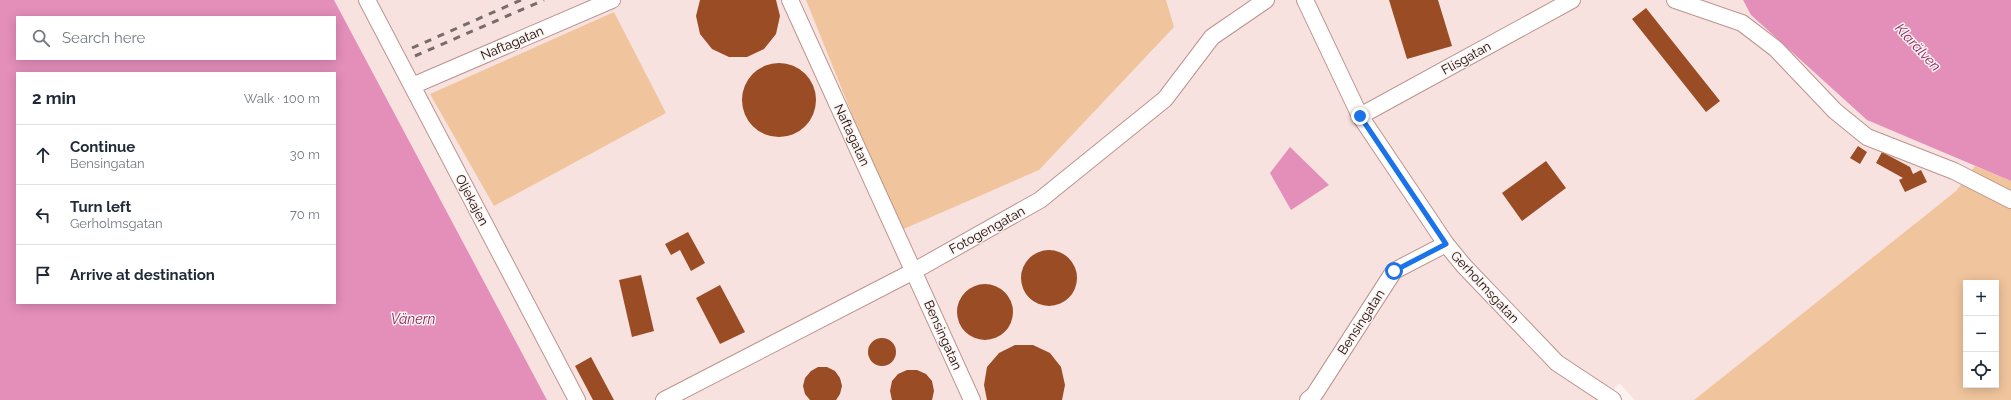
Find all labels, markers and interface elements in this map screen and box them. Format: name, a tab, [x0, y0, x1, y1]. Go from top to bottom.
search box	[16, 16, 336, 60]
water label: Klarälven	[1892, 20, 1944, 74]
street label: Naftagatan	[478, 23, 546, 63]
icon: search	[30, 27, 52, 49]
text: Search here	[62, 29, 145, 47]
street label: Flisgatan	[1439, 38, 1493, 78]
text: 2 min	[32, 88, 76, 108]
text: Walk · 100 m	[244, 91, 320, 106]
street label: Naftagatan	[831, 102, 873, 168]
route end	[1351, 107, 1369, 125]
text: Continue	[70, 138, 135, 156]
icon: ahead	[32, 144, 54, 166]
text: 30 m	[290, 147, 320, 162]
text: Bensingatan	[70, 156, 145, 171]
street label: Oljekajen	[452, 172, 492, 228]
text: Turn left	[70, 198, 131, 216]
street label: Fotogengatan	[947, 203, 1027, 257]
icon: left	[32, 204, 54, 226]
text: 70 m	[290, 207, 320, 222]
text: Gerholmsgatan	[70, 216, 163, 231]
street label: Gerholmsgatan	[1448, 248, 1522, 326]
route start	[1385, 262, 1403, 280]
icon: arrive	[32, 264, 54, 286]
text: Arrive at destination	[70, 266, 215, 284]
map controls	[1963, 280, 1999, 388]
button: +	[1963, 280, 1999, 316]
street label: Bensingatan	[1334, 287, 1388, 357]
street label: Bensingatan	[921, 298, 965, 372]
water label: Vänern	[391, 311, 435, 327]
button: −	[1963, 316, 1999, 352]
button: locate	[1963, 352, 1999, 388]

